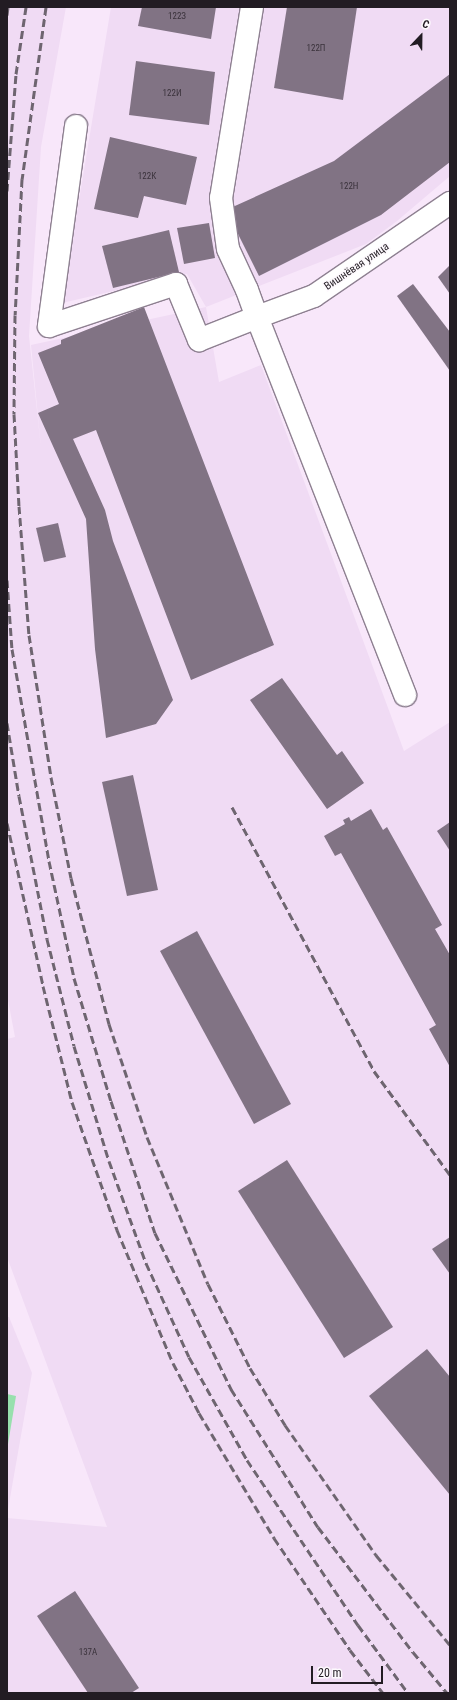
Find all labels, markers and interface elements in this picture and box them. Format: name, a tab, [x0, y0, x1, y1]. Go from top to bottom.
house number: 122З	[168, 11, 186, 21]
north arrow	[401, 16, 441, 56]
text: С	[420, 17, 431, 32]
house number: 122П	[307, 43, 325, 53]
house number: 122И	[163, 88, 181, 98]
house number: 122К	[138, 171, 156, 181]
house number: 122Н	[340, 181, 358, 191]
street label: Вишнёвая улица	[322, 240, 392, 294]
house number: 137А	[79, 1647, 97, 1657]
scale bar	[313, 1658, 385, 1684]
text: 20 m	[318, 1666, 342, 1680]

